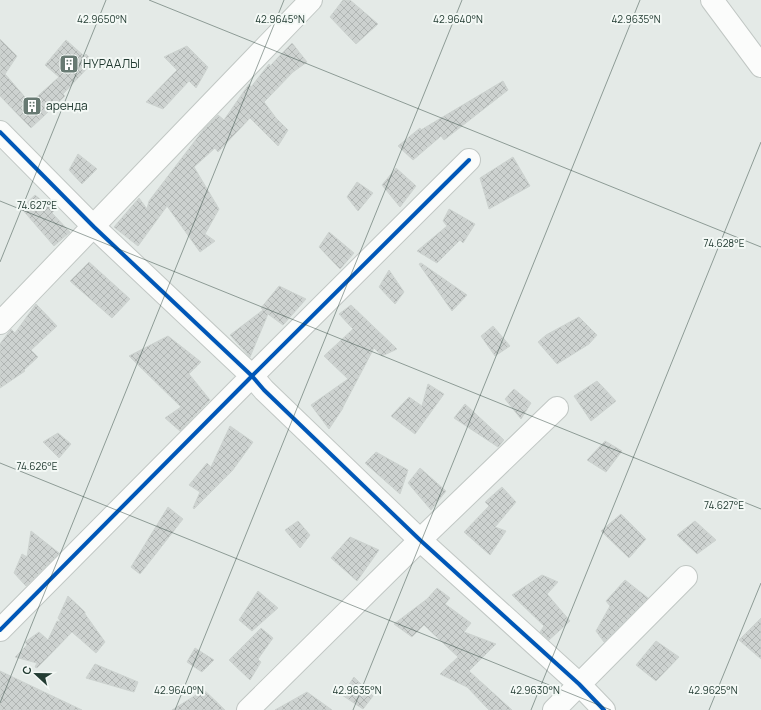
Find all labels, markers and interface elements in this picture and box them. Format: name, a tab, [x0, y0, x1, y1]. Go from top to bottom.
text: 42.9650°N	[77, 12, 127, 26]
text: 42.9645°N	[255, 12, 305, 26]
text: 42.9640°N	[433, 12, 483, 26]
text: 42.9635°N	[611, 12, 661, 26]
building icon: НУРААЛЫ	[58, 53, 80, 75]
place label: НУРААЛЫ	[83, 55, 140, 72]
building icon: аренда	[21, 95, 43, 117]
place label: аренда	[46, 97, 88, 114]
text: 74.627°E	[17, 198, 57, 212]
text: 74.628°E	[704, 236, 745, 250]
text: 74.626°E	[16, 459, 58, 473]
text: 74.627°E	[704, 498, 744, 512]
north arrow	[16, 654, 56, 694]
text: С	[18, 663, 35, 677]
text: 42.9640°N	[154, 683, 204, 697]
text: 42.9635°N	[332, 683, 382, 697]
text: 42.9630°N	[510, 683, 560, 697]
text: 42.9625°N	[688, 683, 738, 697]

